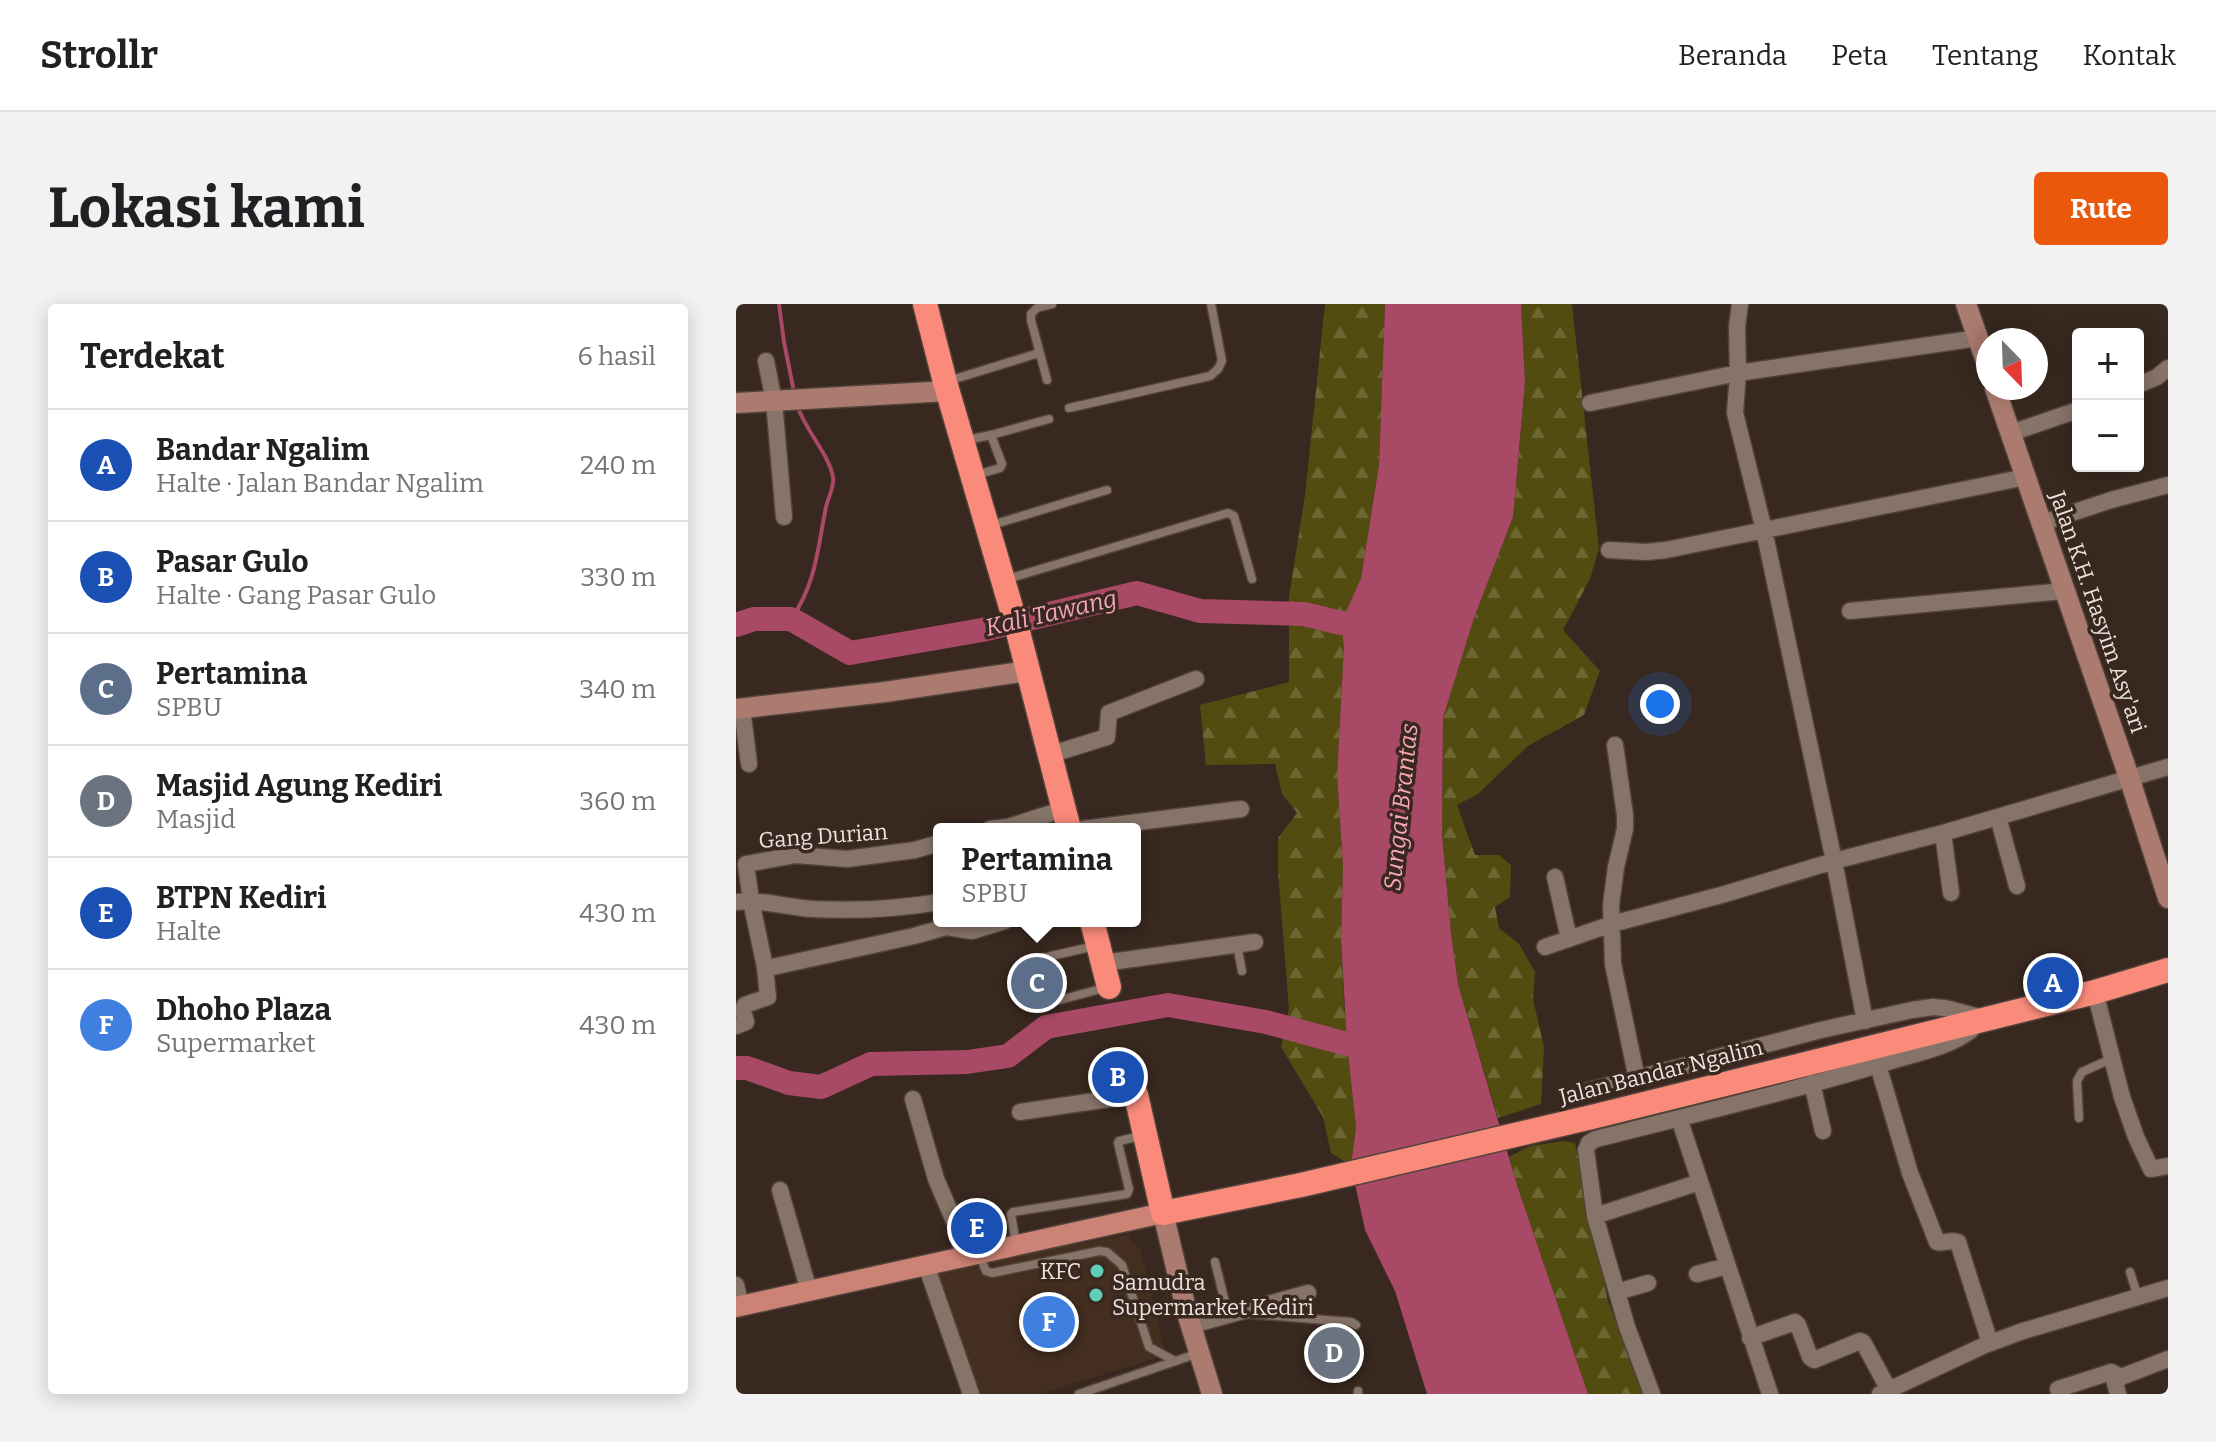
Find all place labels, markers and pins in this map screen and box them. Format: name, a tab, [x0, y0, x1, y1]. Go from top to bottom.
pin: C	[1011, 953, 1063, 1013]
pin: A	[2027, 953, 2079, 1013]
pin: B	[1092, 1047, 1144, 1107]
pin: E	[951, 1198, 1003, 1258]
place label: KFC	[1040, 1258, 1081, 1285]
marker: KFC	[1088, 1262, 1106, 1280]
place label: Samudra Supermarket Kediri	[1112, 1269, 1314, 1321]
marker: Samudra Supermarket Kediri	[1087, 1286, 1105, 1304]
pin: F	[1023, 1292, 1075, 1352]
pin: D	[1308, 1323, 1360, 1383]

